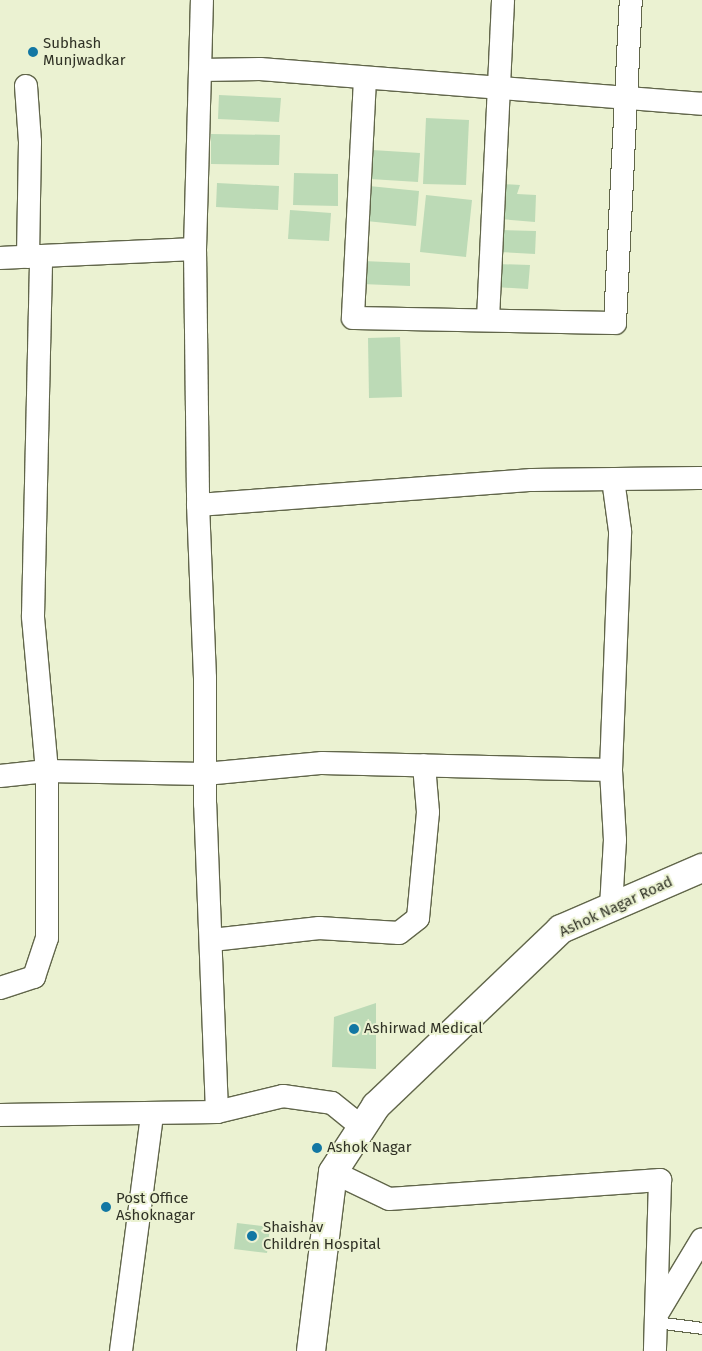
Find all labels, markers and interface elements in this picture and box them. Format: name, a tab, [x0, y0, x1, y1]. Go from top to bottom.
place label: Subhash Munjwadkar	[43, 34, 125, 69]
marker: Subhash Munjwadkar	[27, 46, 39, 58]
street label: Ashok Nagar Road	[556, 873, 676, 941]
place label: Ashirwad Medical	[364, 1020, 483, 1038]
marker: Ashirwad Medical	[348, 1023, 360, 1035]
place label: Ashok Nagar	[327, 1139, 412, 1157]
marker: Ashok Nagar	[311, 1142, 323, 1154]
place label: Post Office Ashoknagar	[116, 1189, 195, 1224]
marker: Post Office Ashoknagar	[100, 1201, 112, 1213]
place label: Shaishav Children Hospital	[263, 1218, 381, 1253]
marker: Shaishav Children Hospital	[245, 1229, 259, 1243]

